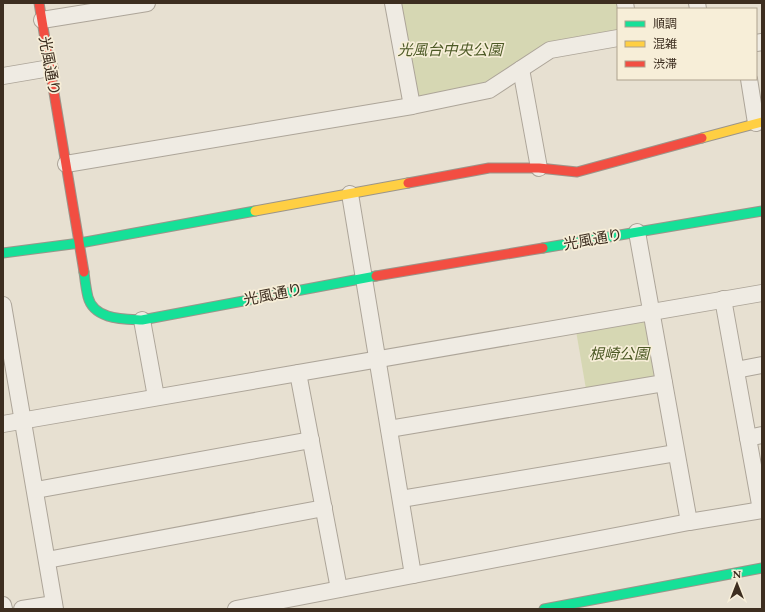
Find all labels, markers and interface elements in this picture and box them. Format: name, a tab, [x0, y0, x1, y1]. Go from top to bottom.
legend	[617, 8, 757, 80]
text: 順調	[653, 15, 677, 34]
street label: 光風通り	[32, 34, 66, 98]
text: 混雑	[653, 35, 677, 54]
park label: 光風台中央公園	[397, 39, 504, 62]
text: 渋滞	[653, 55, 677, 74]
street label: 光風通り	[561, 223, 625, 257]
street label: 光風通り	[241, 278, 305, 312]
park label: 根崎公園	[589, 343, 651, 366]
north arrow	[717, 564, 757, 604]
text: N	[733, 566, 742, 583]

